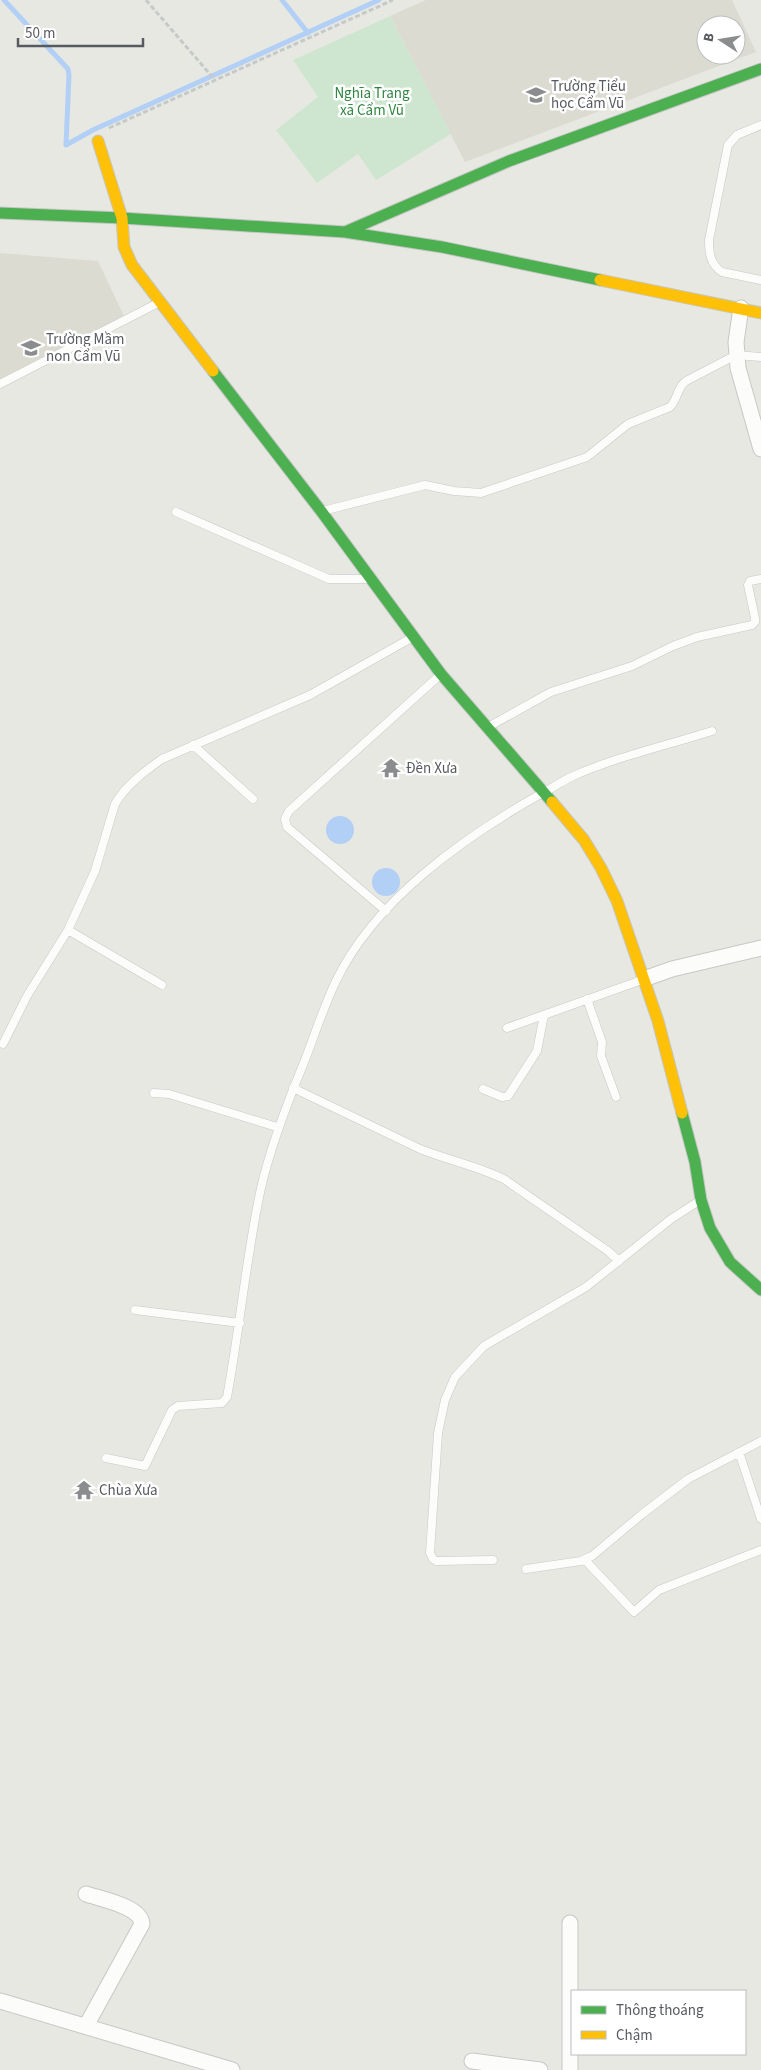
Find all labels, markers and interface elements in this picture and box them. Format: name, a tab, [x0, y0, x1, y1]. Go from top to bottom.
scale bar	[18, 15, 142, 47]
north arrow	[696, 15, 746, 65]
text: 50 m	[25, 23, 55, 44]
text: B	[699, 31, 720, 44]
place label: Trường Tiểu học Cẩm Vũ	[551, 76, 626, 114]
park label: Nghĩa Trang xã Cẩm Vũ	[334, 83, 410, 121]
school or university icon: Trường Tiểu học Cẩm Vũ	[525, 84, 547, 106]
place label: Trường Mầm non Cẩm Vũ	[46, 329, 125, 367]
school or university icon: Trường Mầm non Cẩm Vũ	[20, 337, 42, 359]
temple icon: Đền Xưa	[380, 757, 402, 779]
place label: Đền Xưa	[406, 758, 457, 779]
temple icon: Chùa Xưa	[73, 1479, 95, 1501]
place label: Chùa Xưa	[99, 1480, 158, 1501]
legend	[571, 1990, 746, 2055]
text: Thông thoáng	[616, 2000, 704, 2021]
text: Chậm	[616, 2025, 653, 2046]

